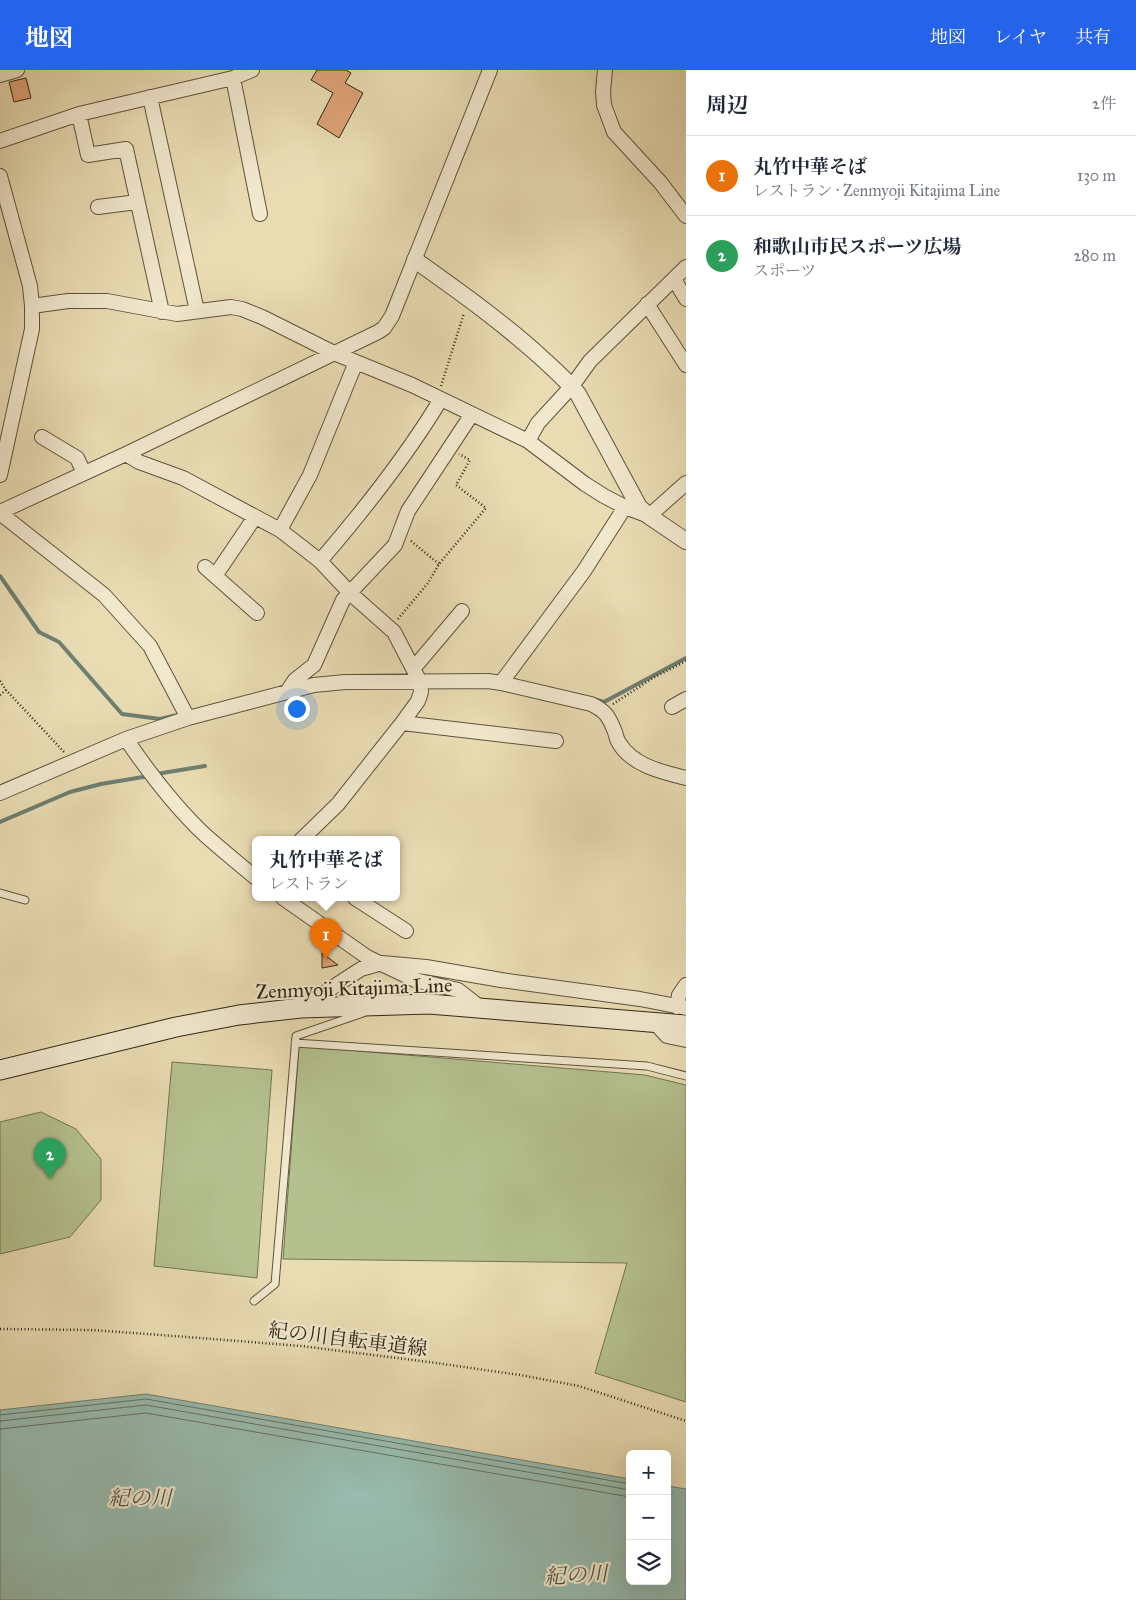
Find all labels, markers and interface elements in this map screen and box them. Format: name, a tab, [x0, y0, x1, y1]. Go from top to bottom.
text: 地図	[25, 23, 73, 53]
text: 地図	[930, 26, 966, 48]
text: レイヤ	[994, 26, 1047, 48]
text: 共有	[1075, 26, 1111, 48]
text: 周辺	[706, 92, 748, 118]
text: 2件	[1092, 94, 1116, 113]
text: 丸竹中華そば	[753, 155, 867, 178]
text: 1	[719, 166, 725, 185]
text: 130 m	[1077, 166, 1116, 185]
text: レストラン · Zenmyoji Kitajima Line	[753, 181, 1000, 200]
text: 和歌山市民スポーツ広場	[753, 235, 961, 258]
text: 2	[718, 246, 726, 265]
text: 280 m	[1073, 246, 1116, 265]
text: スポーツ	[753, 261, 816, 280]
your location	[284, 696, 310, 722]
popup	[252, 836, 400, 901]
text: 丸竹中華そば	[269, 848, 383, 871]
text: レストラン	[269, 874, 349, 893]
pin: 1	[310, 918, 342, 959]
street label: Zenmyoji Kitajima Line	[255, 973, 453, 1003]
pin: 2	[34, 1138, 66, 1179]
street label: 紀の川自転車道線	[267, 1317, 429, 1361]
map controls	[626, 1450, 671, 1585]
button: +	[626, 1450, 671, 1495]
water label: 紀の川	[109, 1485, 173, 1511]
button: −	[626, 1495, 671, 1540]
button: layers	[626, 1540, 671, 1585]
water label: 紀の川	[544, 1560, 610, 1590]

